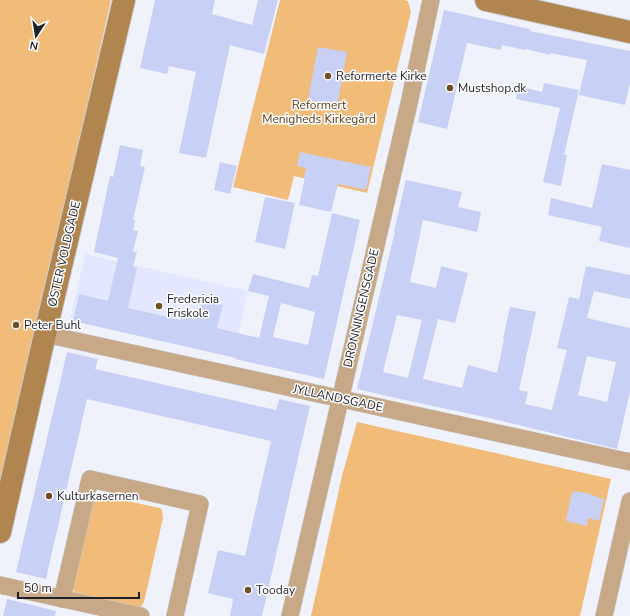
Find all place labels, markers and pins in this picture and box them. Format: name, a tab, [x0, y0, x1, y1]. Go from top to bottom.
place label: Reformerte Kirke	[336, 68, 427, 84]
marker: Reformerte Kirke	[323, 71, 333, 81]
place label: Mustshop.dk	[458, 80, 527, 96]
marker: Mustshop.dk	[445, 83, 455, 93]
place label: Fredericia Friskole	[167, 291, 219, 321]
marker: Fredericia Friskole	[154, 301, 164, 311]
place label: Peter Buhl	[24, 317, 81, 333]
marker: Peter Buhl	[11, 320, 21, 330]
place label: Kulturkasernen	[57, 488, 139, 504]
marker: Kulturkasernen	[44, 491, 54, 501]
place label: Tooday	[256, 582, 296, 598]
marker: Tooday	[243, 585, 253, 595]

